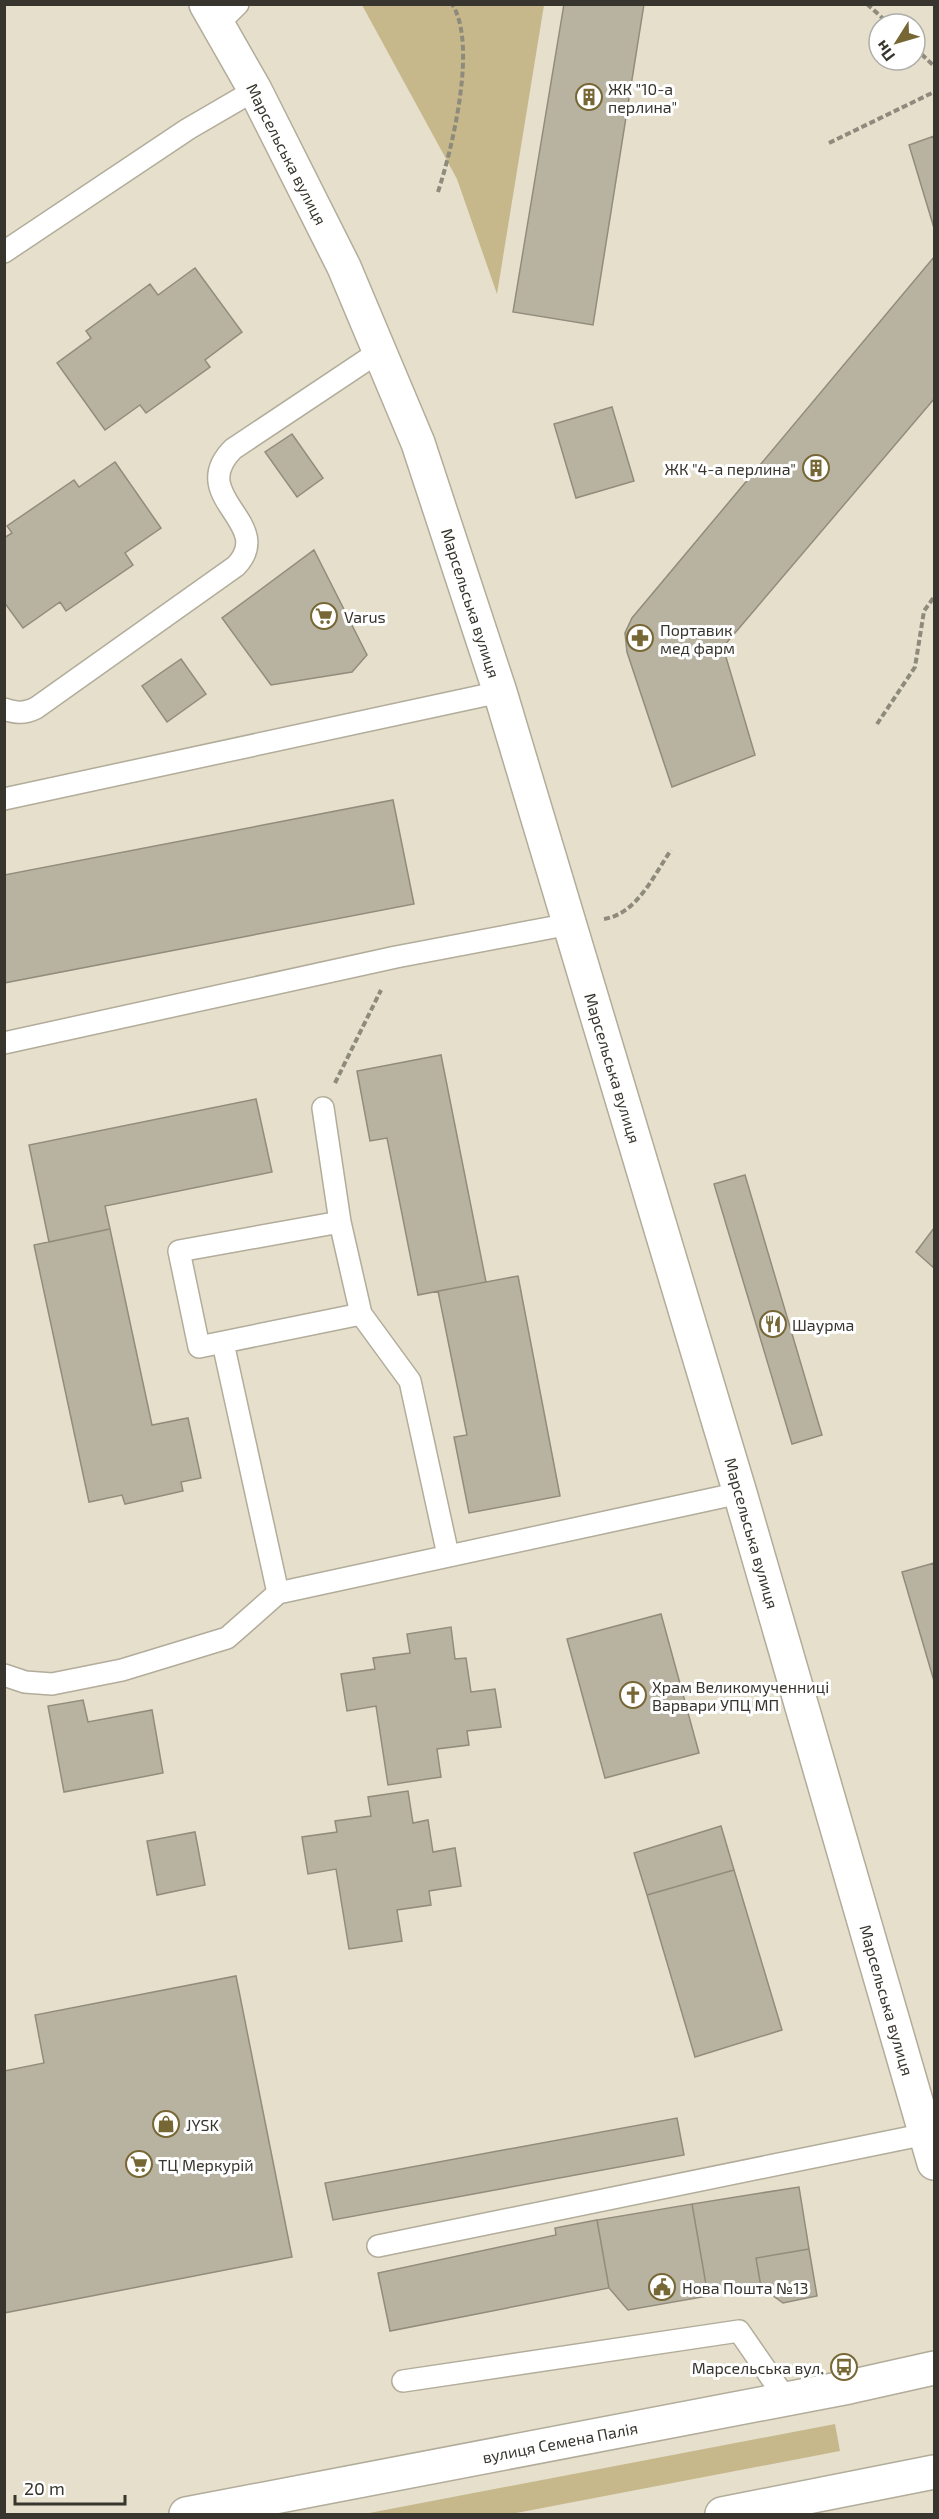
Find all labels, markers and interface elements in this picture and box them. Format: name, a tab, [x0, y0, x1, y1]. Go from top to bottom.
north arrow	[867, 12, 927, 72]
text: Пн	[871, 37, 898, 65]
place label: ЖК "10-а перлина"	[608, 79, 677, 116]
street label: Марсельська вулиця	[242, 80, 331, 228]
building icon: ЖК "10-а перлина"	[574, 82, 604, 112]
building icon: ЖК "4-а перлина"	[801, 453, 831, 483]
place label: ЖК "4-а перлина"	[665, 459, 796, 478]
street label: Марсельська вулиця	[437, 526, 504, 681]
supermarket icon: Varus	[309, 601, 339, 631]
place label: Varus	[344, 607, 386, 626]
place label: Портавик мед фарм	[660, 620, 735, 657]
pharmacy icon: Портавик мед фарм	[625, 623, 655, 653]
street label: Марсельська вулиця	[580, 991, 645, 1146]
restaurant icon: Шаурма	[758, 1309, 788, 1339]
place label: Шаурма	[792, 1315, 854, 1335]
street label: Марсельська вулиця	[720, 1455, 783, 1611]
place label: Храм Великомученниці Варвари УПЦ МП	[652, 1677, 829, 1714]
church icon: Храм Великомученниці Варвари УПЦ МП	[618, 1680, 648, 1710]
street label: Марсельська вулиця	[855, 1922, 918, 2078]
shop icon: JYSK	[151, 2109, 181, 2139]
place label: JYSK	[186, 2115, 219, 2134]
supermarket icon: ТЦ Меркурій	[124, 2149, 154, 2179]
place label: ТЦ Меркурій	[158, 2155, 254, 2175]
public building icon: Нова Пошта №13	[647, 2272, 677, 2302]
place label: Нова Пошта №13	[682, 2278, 808, 2297]
bus stop icon: Марсельська вул.	[829, 2352, 859, 2382]
place label: Марсельська вул.	[692, 2358, 824, 2378]
street label: вулиця Семена Палія	[481, 2418, 640, 2467]
scale bar	[15, 2468, 124, 2506]
text: 20 m	[24, 2477, 65, 2499]

